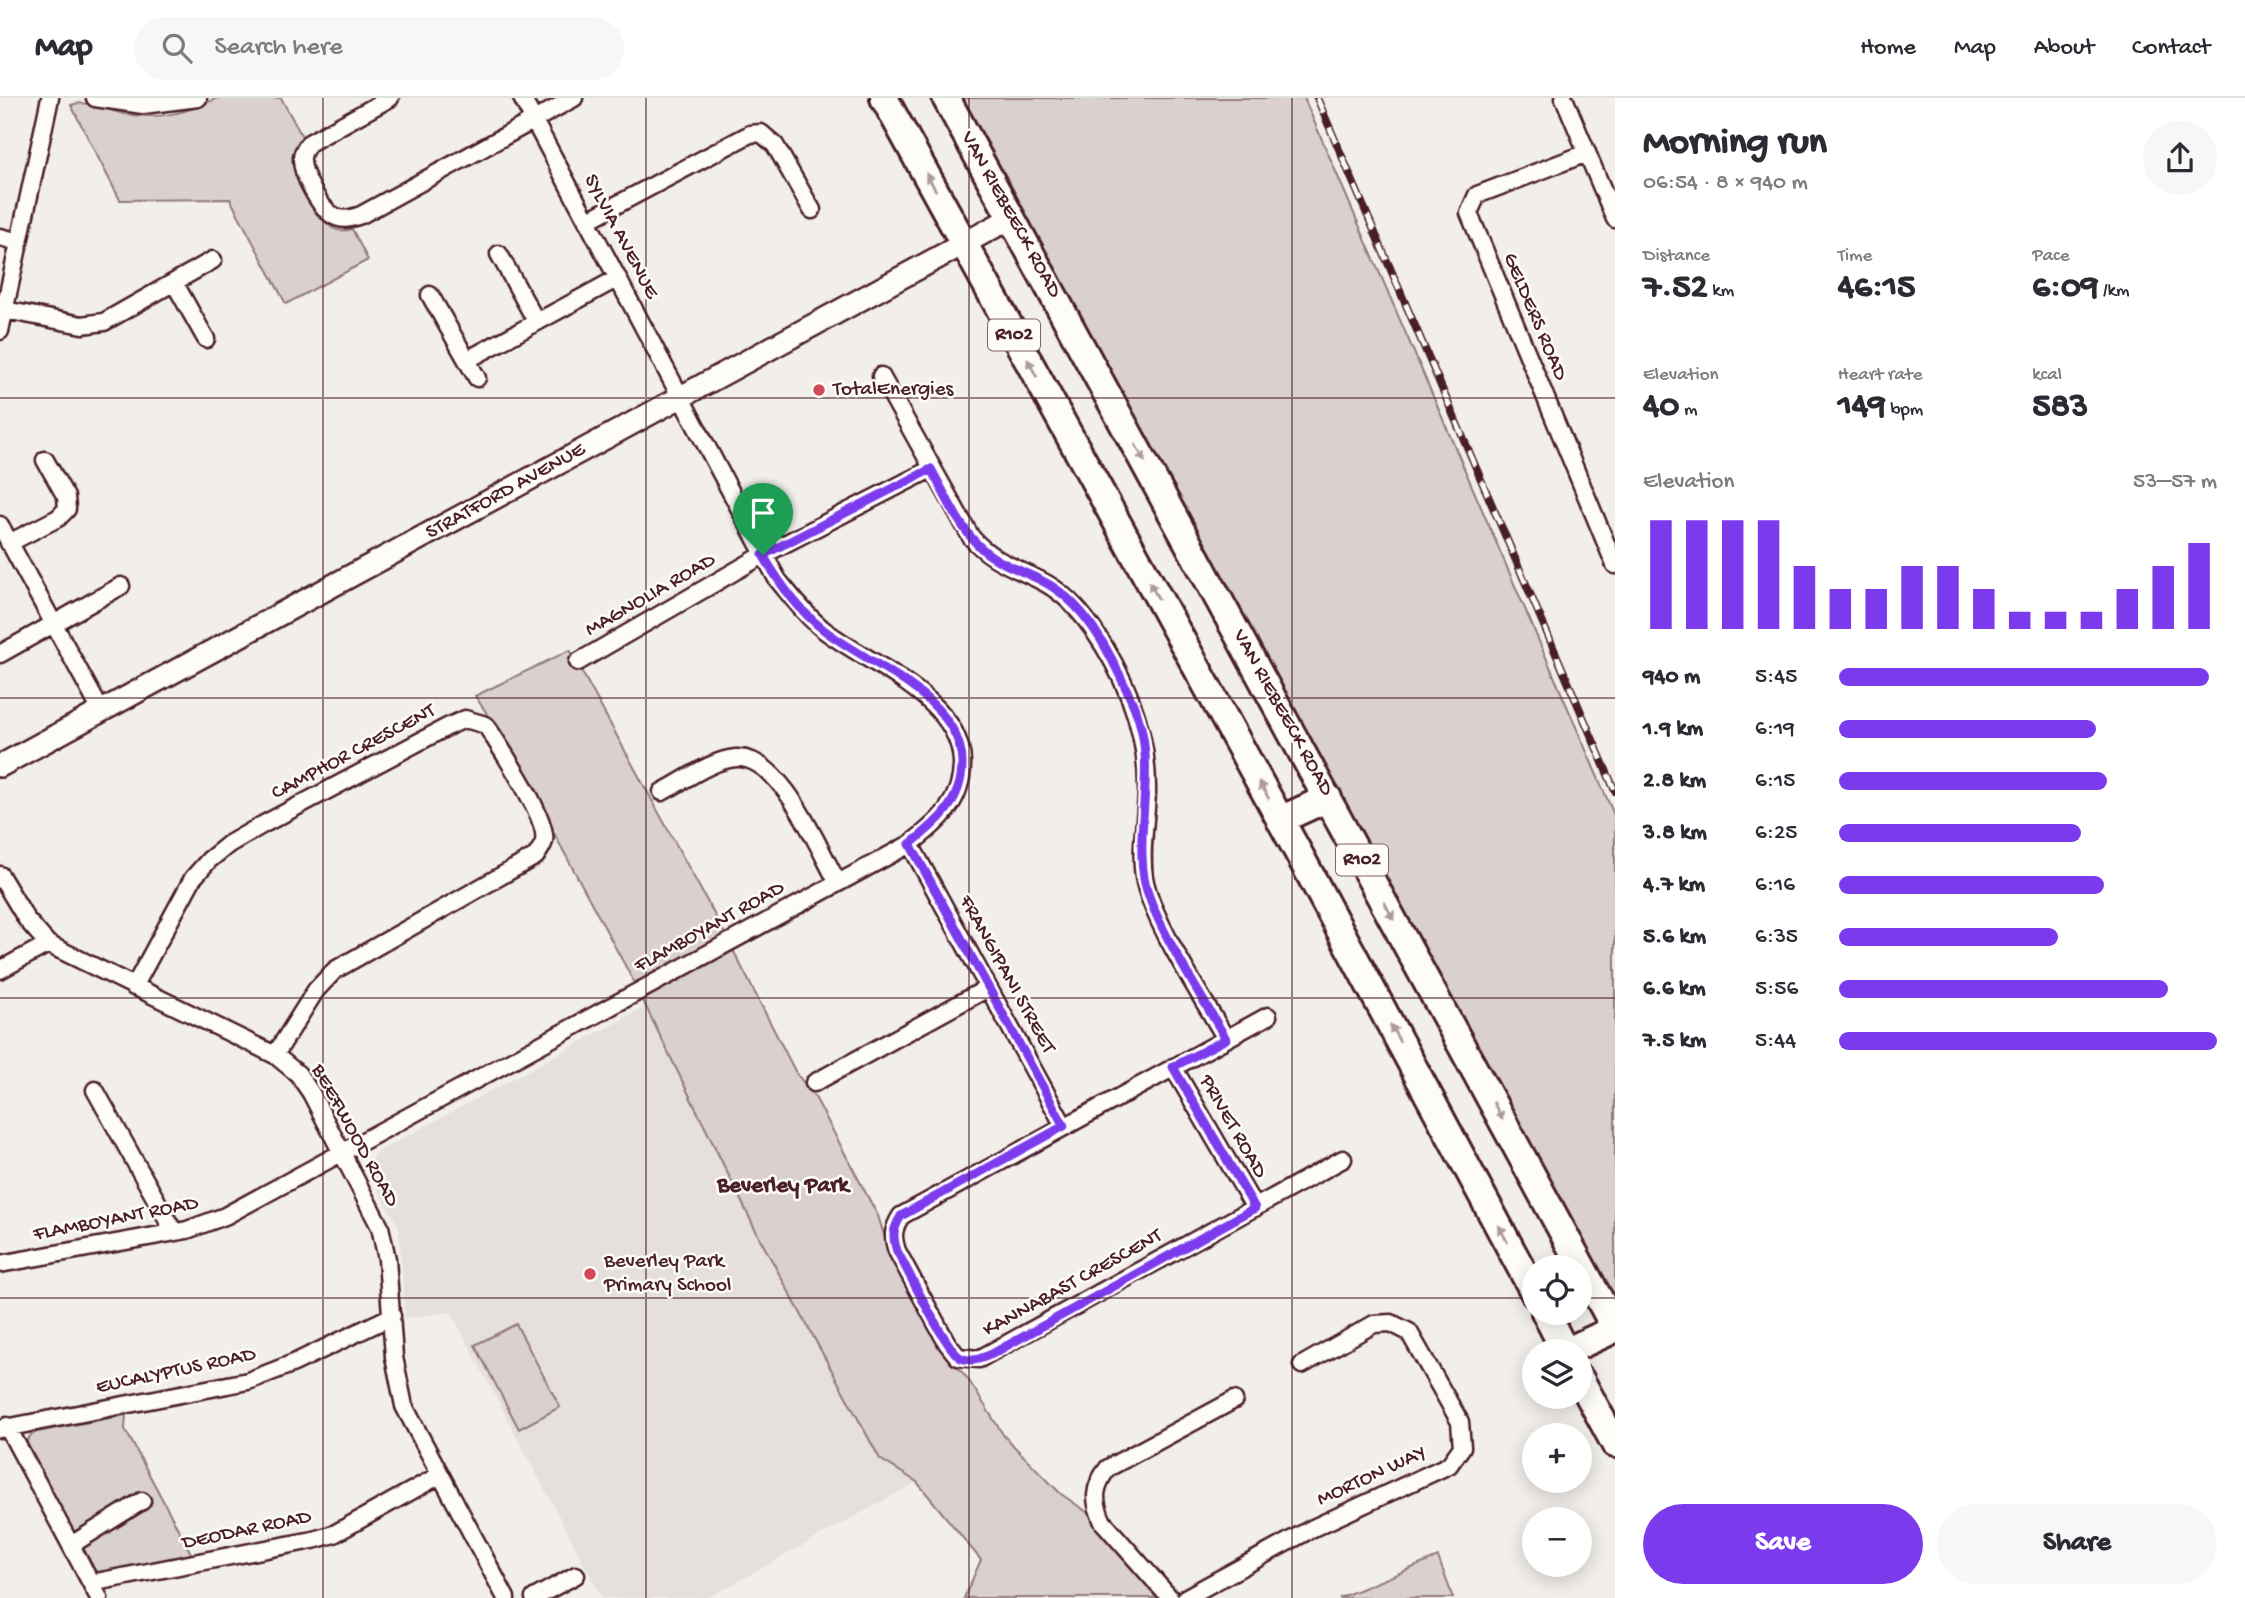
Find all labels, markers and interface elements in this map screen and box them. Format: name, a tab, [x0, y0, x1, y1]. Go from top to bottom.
search box	[134, 17, 624, 80]
text: Map	[35, 29, 92, 67]
icon: search	[158, 29, 196, 67]
text: Search here	[214, 33, 343, 64]
text: Home	[1860, 34, 1916, 63]
text: Map	[1954, 34, 1996, 63]
text: About	[2034, 34, 2094, 63]
text: Contact	[2132, 34, 2210, 63]
button: share	[2143, 121, 2217, 195]
text: Morning run	[1643, 122, 1827, 166]
street label: VAN RIEBEECK ROAD	[953, 127, 1066, 303]
text: 06:54 · 8 × 940 m	[1643, 170, 1808, 197]
street label: SYLVIA AVENUE	[577, 171, 664, 304]
one-way arrow	[925, 172, 937, 192]
text: Distance	[1643, 245, 1710, 268]
text: Time	[1838, 245, 1872, 268]
text: Pace	[2032, 245, 2070, 268]
street label: GELDERS ROAD	[1496, 249, 1572, 385]
text: 7.52	[1643, 268, 1708, 309]
text: 46:15	[1838, 268, 1915, 309]
text: 6:09	[2032, 268, 2098, 309]
text: km	[1708, 280, 1734, 303]
text: /km	[2098, 280, 2130, 303]
road number: R102	[988, 319, 1040, 350]
one-way arrow	[1026, 358, 1038, 378]
text: Elevation	[1643, 364, 1719, 387]
text: Heart rate	[1838, 364, 1923, 387]
text: kcal	[2032, 364, 2062, 387]
place label: TotalEnergies	[832, 378, 955, 403]
marker: TotalEnergies	[811, 382, 827, 398]
text: 40	[1643, 387, 1679, 428]
text: 149	[1838, 387, 1886, 428]
text: 583	[2032, 387, 2088, 428]
text: m	[1679, 399, 1697, 422]
text: bpm	[1886, 399, 1923, 422]
street label: STRATFORD AVENUE	[422, 437, 591, 546]
one-way arrow	[1134, 443, 1146, 463]
text: Elevation	[1643, 469, 1734, 496]
text: 53–57 m	[2133, 469, 2217, 496]
pin	[733, 483, 793, 555]
icon: arrive	[744, 494, 782, 532]
street label: MAGNOLIA ROAD	[581, 548, 721, 643]
one-way arrow	[1148, 581, 1160, 601]
street label: VAN RIEBEECK ROAD	[1225, 625, 1338, 801]
text: 940 m	[1643, 664, 1700, 691]
text: 5:45	[1755, 664, 1797, 691]
street label: CAMPHOR CRESCENT	[268, 699, 441, 807]
text: 1.9 km	[1643, 716, 1703, 743]
text: 6:19	[1755, 716, 1795, 743]
text: 2.8 km	[1643, 768, 1706, 795]
text: 6:15	[1755, 768, 1795, 795]
one-way arrow	[1258, 780, 1270, 800]
text: 3.8 km	[1643, 820, 1707, 847]
text: 6:25	[1755, 820, 1797, 847]
road number: R102	[1336, 845, 1388, 876]
text: 4.7 km	[1643, 872, 1705, 899]
text: 6:16	[1755, 872, 1795, 899]
street label: FLAMBOYANT ROAD	[630, 876, 790, 980]
street label: FRANGIPANI STREET	[952, 891, 1060, 1059]
one-way arrow	[1384, 901, 1395, 921]
text: 5.6 km	[1643, 924, 1706, 951]
text: 6:35	[1755, 924, 1798, 951]
text: 6.6 km	[1643, 976, 1706, 1003]
text: 5:56	[1755, 976, 1798, 1003]
one-way arrow	[1389, 1024, 1401, 1043]
text: 7.5 km	[1643, 1028, 1706, 1055]
text: 5:44	[1755, 1028, 1796, 1055]
street label: BEEFWOOD ROAD	[304, 1059, 404, 1212]
street label: PRIVET ROAD	[1192, 1070, 1272, 1183]
one-way arrow	[1492, 1101, 1503, 1121]
district label: Beverley Park	[716, 1173, 851, 1200]
street label: FLAMBOYANT ROAD	[30, 1192, 201, 1248]
street label: KANNABAST CRESCENT	[979, 1224, 1168, 1344]
one-way arrow	[1497, 1224, 1508, 1244]
place label: Beverley Park Primary School	[603, 1250, 731, 1299]
map controls	[1522, 1255, 1592, 1577]
button: locate	[1522, 1255, 1592, 1325]
marker: Beverley Park Primary School	[582, 1266, 598, 1282]
button: layers	[1522, 1339, 1592, 1409]
street label: EUCALYPTUS ROAD	[94, 1343, 258, 1401]
button: +	[1522, 1423, 1592, 1493]
street label: MORTON WAY	[1313, 1441, 1431, 1513]
button: Save	[1643, 1504, 1923, 1584]
button: Share	[1937, 1504, 2217, 1584]
street label: DEODAR ROAD	[178, 1505, 314, 1557]
button: −	[1522, 1507, 1592, 1577]

